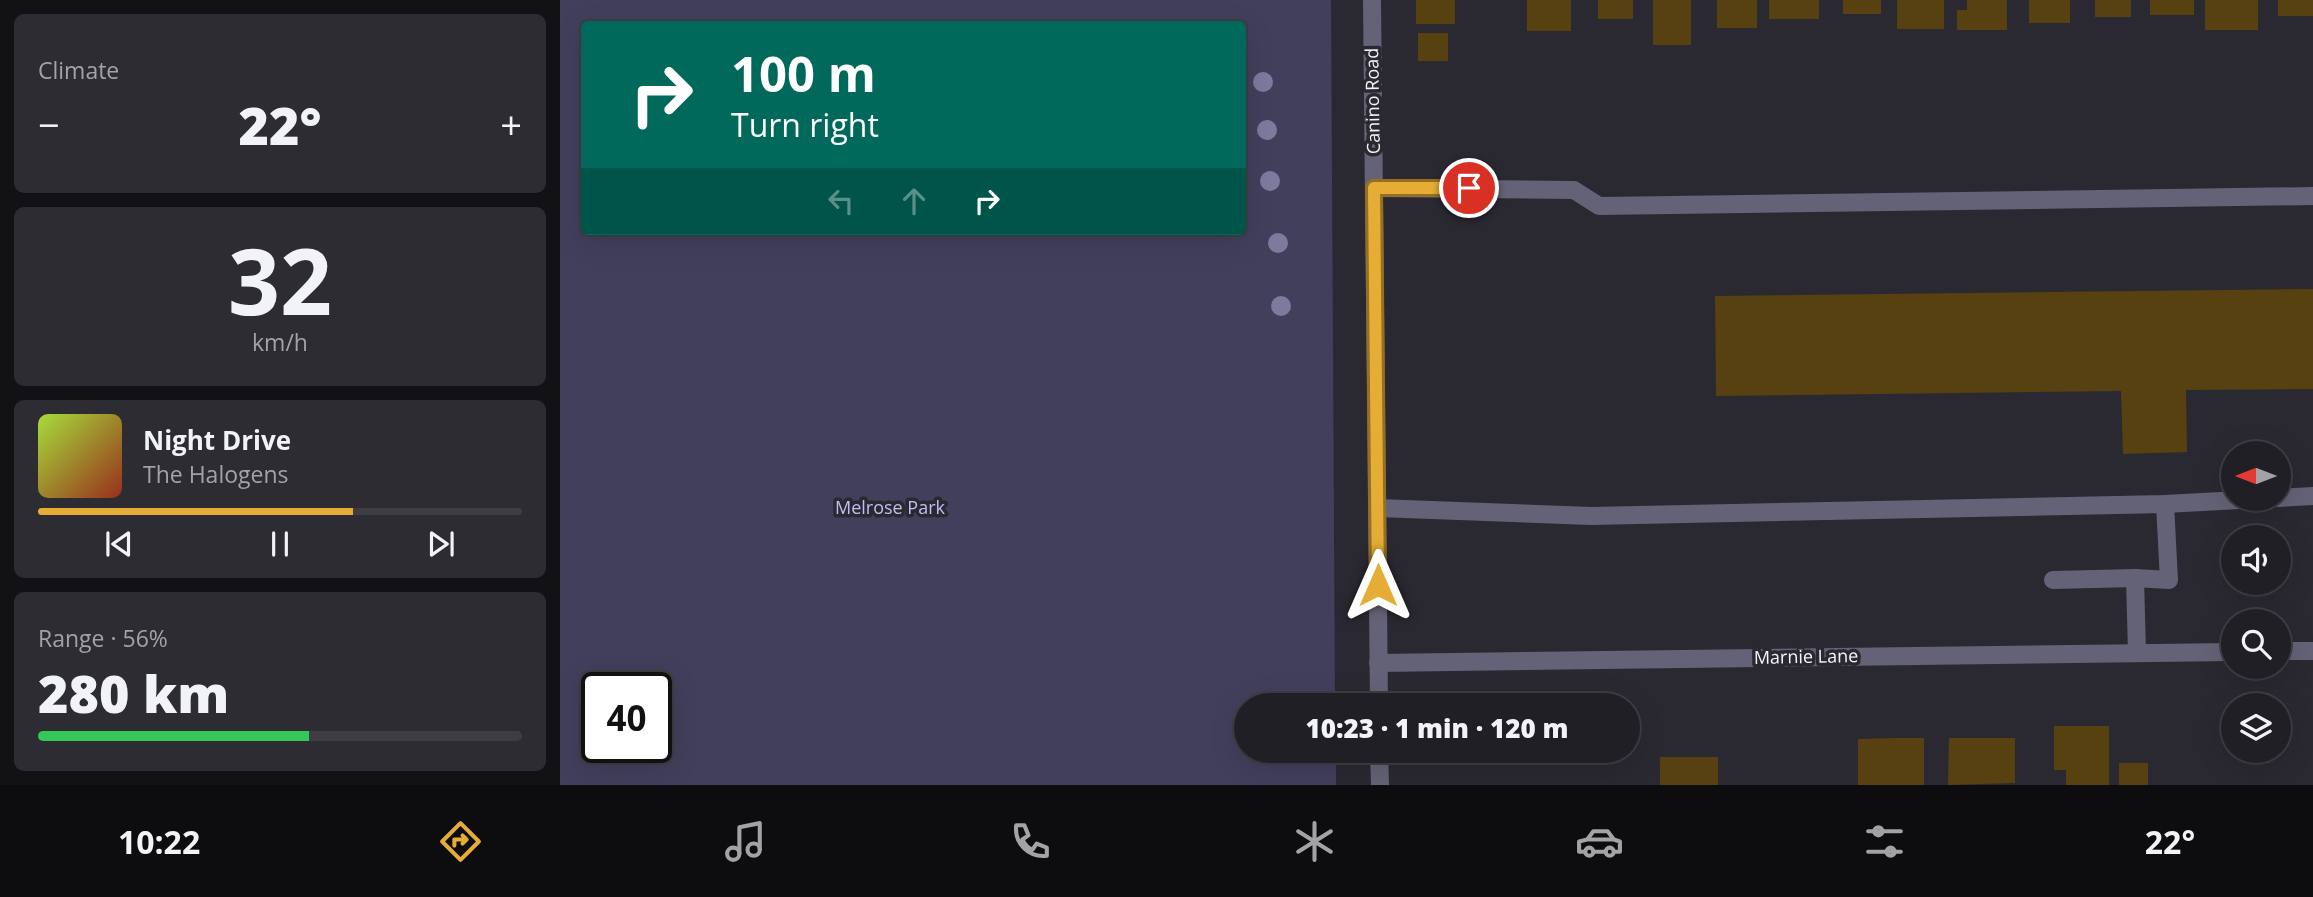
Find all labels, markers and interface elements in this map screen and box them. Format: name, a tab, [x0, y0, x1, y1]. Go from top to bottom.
text: 100 m	[731, 40, 876, 106]
street label: Canino Road	[1359, 48, 1385, 154]
icon: right	[616, 49, 707, 140]
text: Climate	[38, 54, 119, 86]
text: 22°	[239, 89, 321, 160]
text: −	[38, 98, 60, 150]
text: +	[500, 98, 522, 150]
text: Turn right	[731, 103, 879, 146]
pin	[1439, 158, 1499, 218]
icon: arrive	[1450, 169, 1488, 207]
icon: left	[822, 182, 860, 220]
icon: ahead	[895, 182, 933, 220]
icon: right	[968, 182, 1006, 220]
text: 32	[228, 218, 332, 342]
text: km/h	[252, 326, 308, 358]
text: Night Drive	[143, 422, 291, 458]
north arrow	[2221, 441, 2291, 511]
map controls	[2221, 441, 2291, 763]
text: The Halogens	[143, 458, 289, 490]
park label: Melrose Park	[835, 495, 946, 519]
icon: previous	[100, 525, 138, 563]
icon: pause	[261, 525, 299, 563]
icon: next	[422, 525, 460, 563]
button: sound	[2221, 525, 2291, 595]
position arrow	[1341, 548, 1415, 622]
button: search	[2221, 609, 2291, 679]
text: Range · 56%	[38, 622, 168, 654]
street label: Marnie Lane	[1754, 643, 1858, 669]
text: 280 km	[38, 657, 229, 728]
speed limit sign: 40	[581, 672, 672, 763]
button: layers	[2221, 693, 2291, 763]
text: 10:23 · 1 min · 120 m	[1306, 710, 1568, 746]
icon: directions	[436, 817, 485, 866]
icon: music	[721, 817, 770, 866]
icon: phone	[1006, 817, 1055, 866]
icon: climate	[1290, 817, 1339, 866]
icon: car	[1575, 817, 1624, 866]
icon: filters	[1860, 817, 1909, 866]
text: 10:22	[118, 820, 200, 863]
text: 22°	[2145, 820, 2195, 863]

